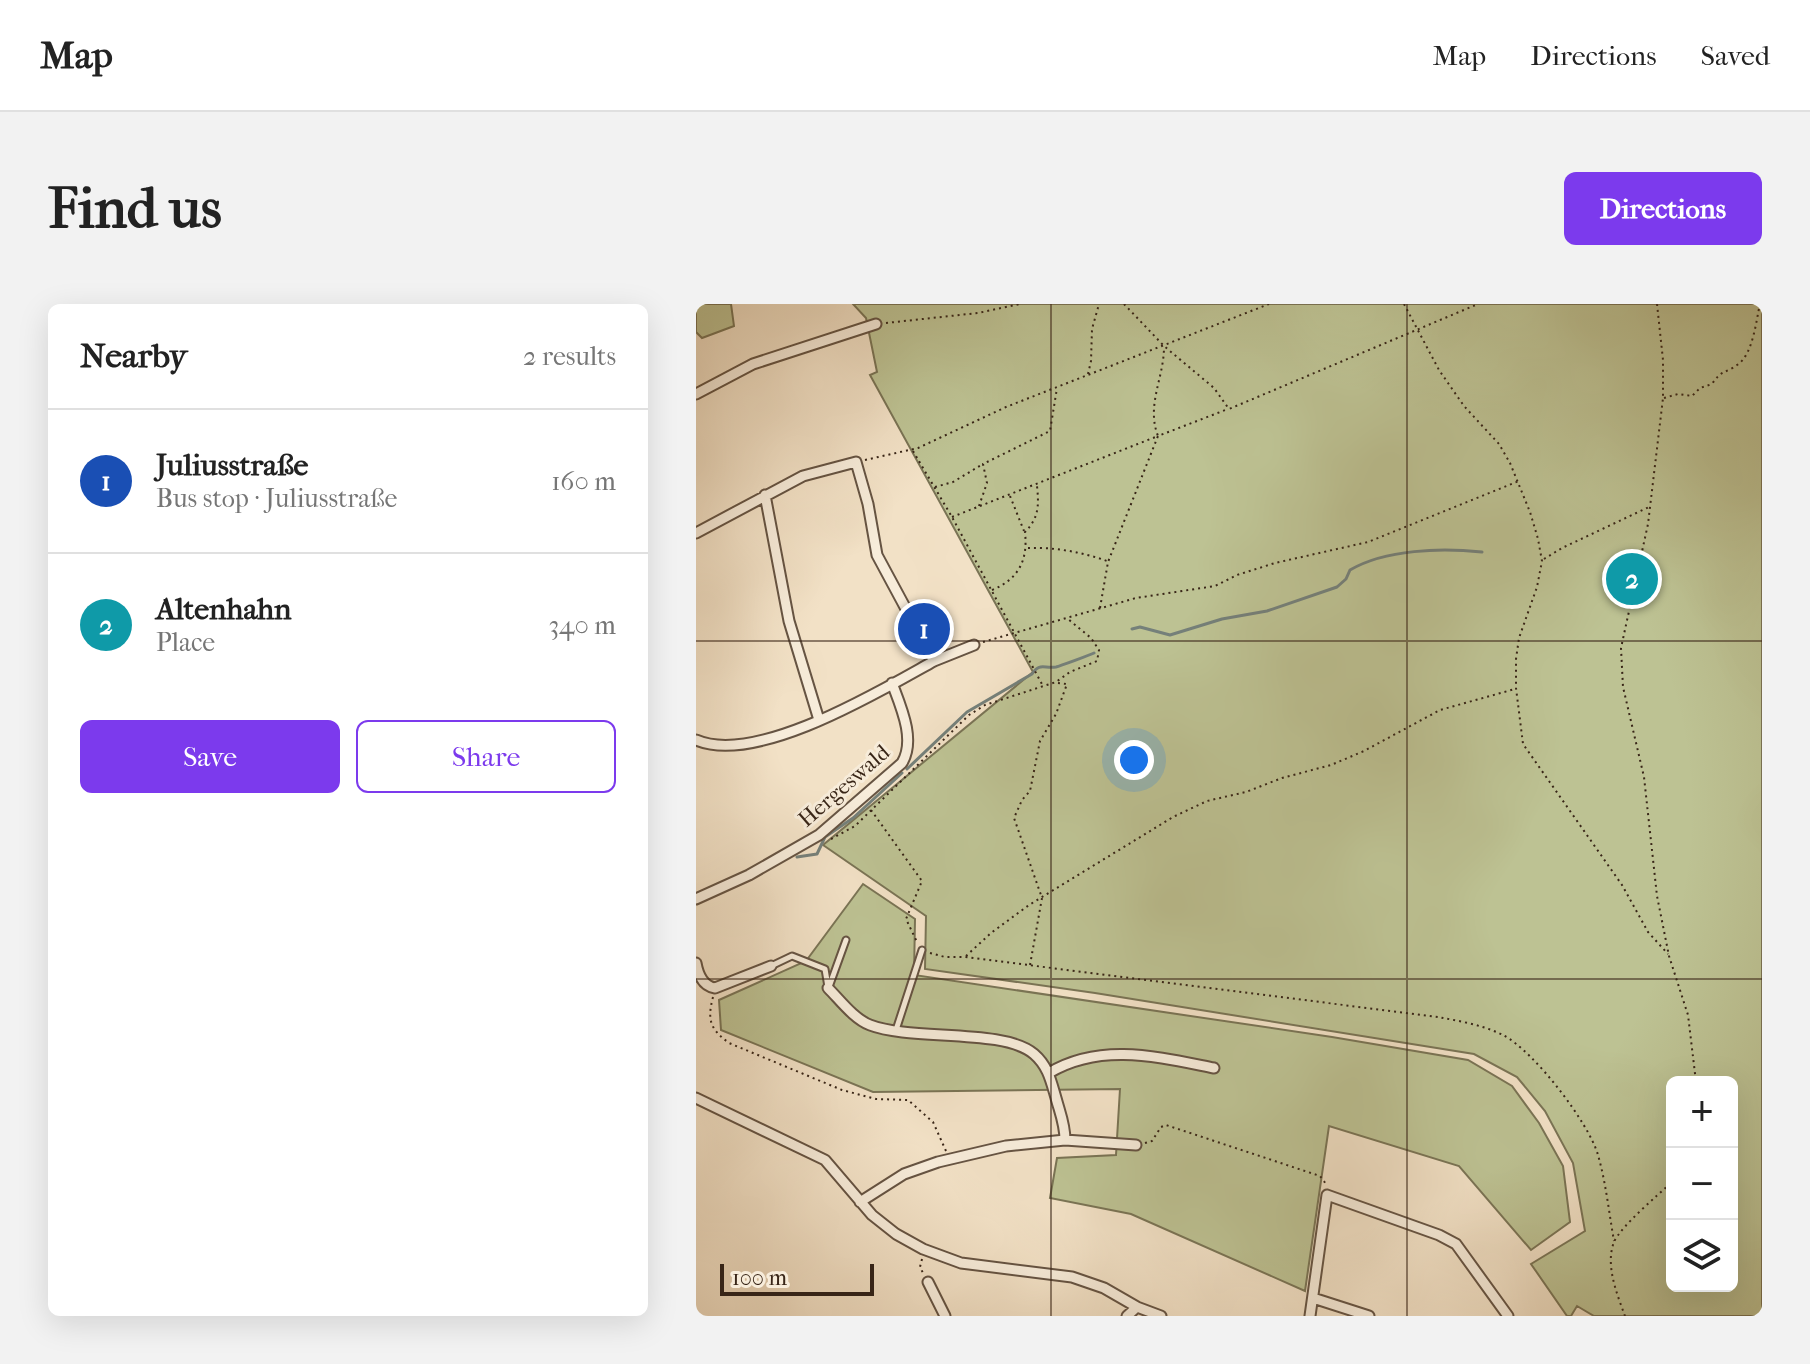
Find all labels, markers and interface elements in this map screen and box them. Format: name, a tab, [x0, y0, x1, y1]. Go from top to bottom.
text: Map	[40, 33, 113, 78]
text: Map	[1433, 39, 1486, 72]
text: Directions	[1530, 39, 1657, 72]
text: Saved	[1701, 39, 1770, 72]
button: Directions	[1564, 172, 1762, 245]
text: Find us	[48, 176, 222, 241]
text: Nearby	[80, 336, 187, 376]
text: 2 results	[523, 341, 616, 372]
text: Juliusstraße	[156, 448, 308, 483]
text: 1	[101, 466, 111, 497]
text: 160 m	[551, 466, 616, 497]
text: Bus stop · Juliusstraße	[156, 483, 397, 514]
pin: 2	[1606, 549, 1658, 609]
text: Altenhahn	[156, 592, 292, 627]
pin: 1	[898, 599, 950, 659]
text: 2	[99, 610, 113, 641]
text: 340 m	[548, 610, 616, 641]
text: Place	[156, 627, 215, 658]
button: Save	[80, 720, 340, 793]
button: Share	[356, 720, 616, 793]
street label: Hergeswald	[793, 739, 896, 833]
your location	[1114, 740, 1154, 780]
map controls	[1666, 1076, 1738, 1292]
button: +	[1666, 1076, 1738, 1148]
button: −	[1666, 1148, 1738, 1220]
button: layers	[1666, 1220, 1738, 1292]
scale bar	[720, 1260, 874, 1296]
text: 100 m	[732, 1265, 787, 1291]

